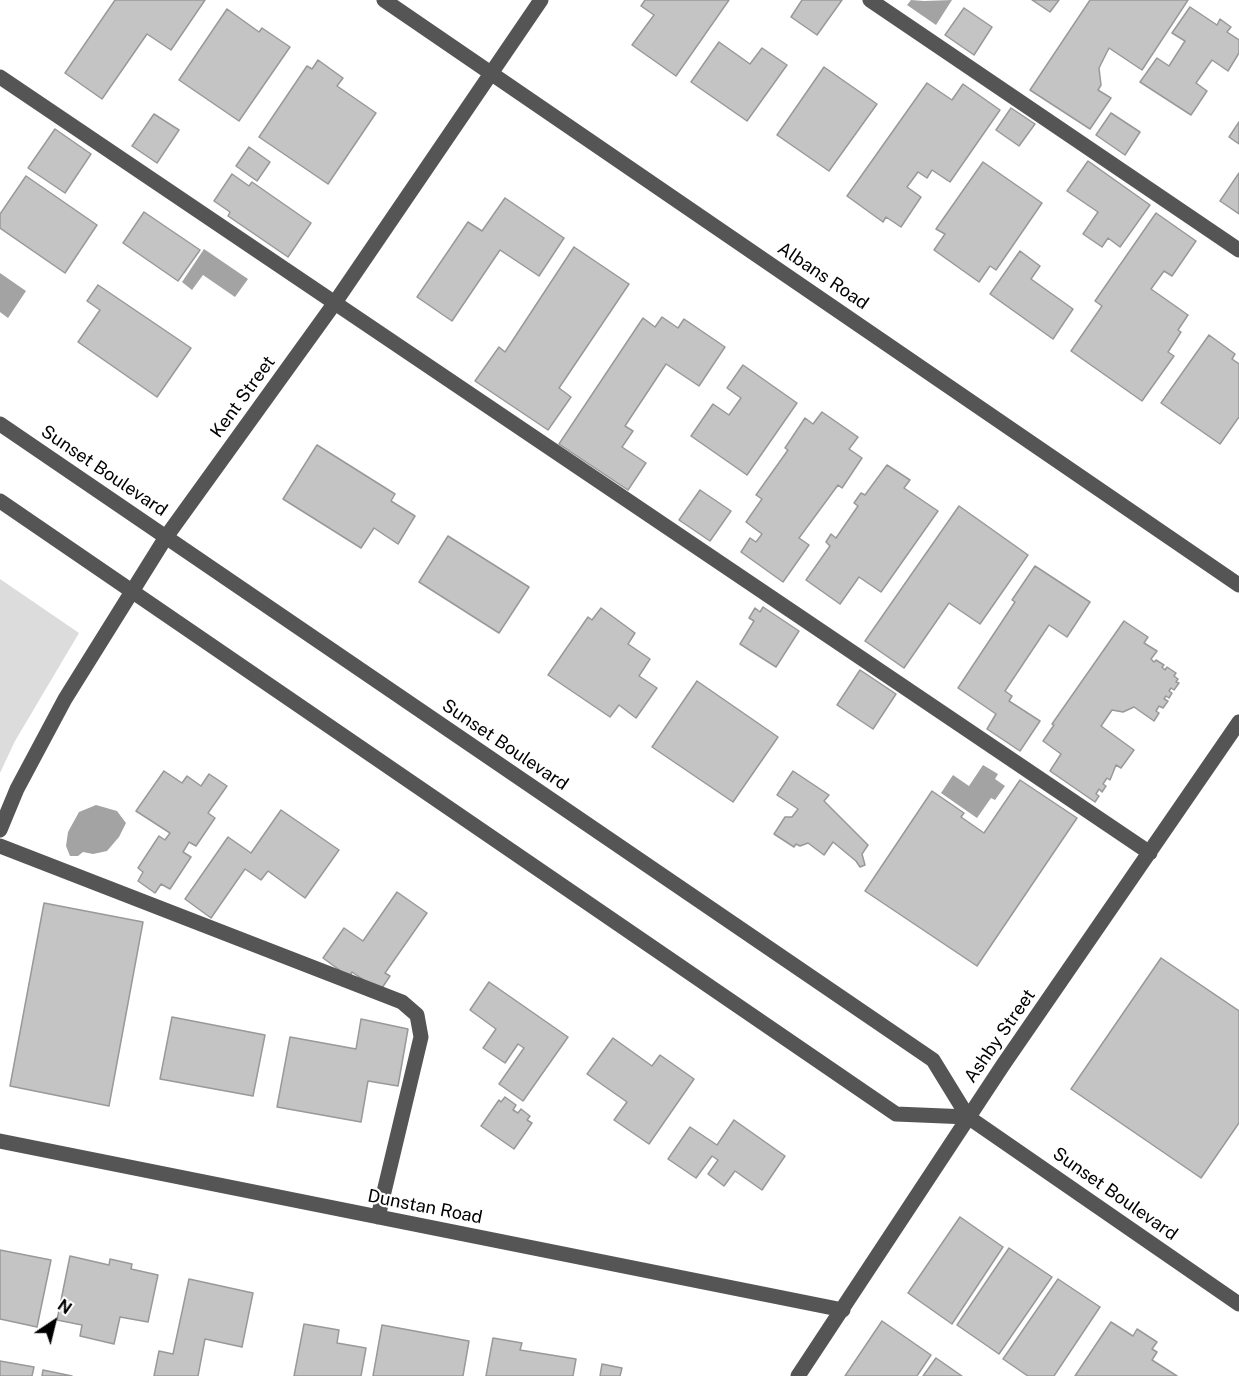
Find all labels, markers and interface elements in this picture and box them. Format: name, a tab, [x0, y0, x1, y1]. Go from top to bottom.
street label: Albans Road	[773, 238, 873, 314]
street label: Kent Street	[206, 352, 280, 442]
street label: Sunset Boulevard	[37, 421, 171, 521]
street label: Sunset Boulevard	[438, 695, 572, 795]
street label: Ashby Street	[960, 985, 1040, 1087]
street label: Sunset Boulevard	[1048, 1143, 1182, 1245]
street label: Dunstan Road	[366, 1185, 484, 1229]
north arrow	[24, 1292, 84, 1352]
text: N	[54, 1295, 75, 1318]

